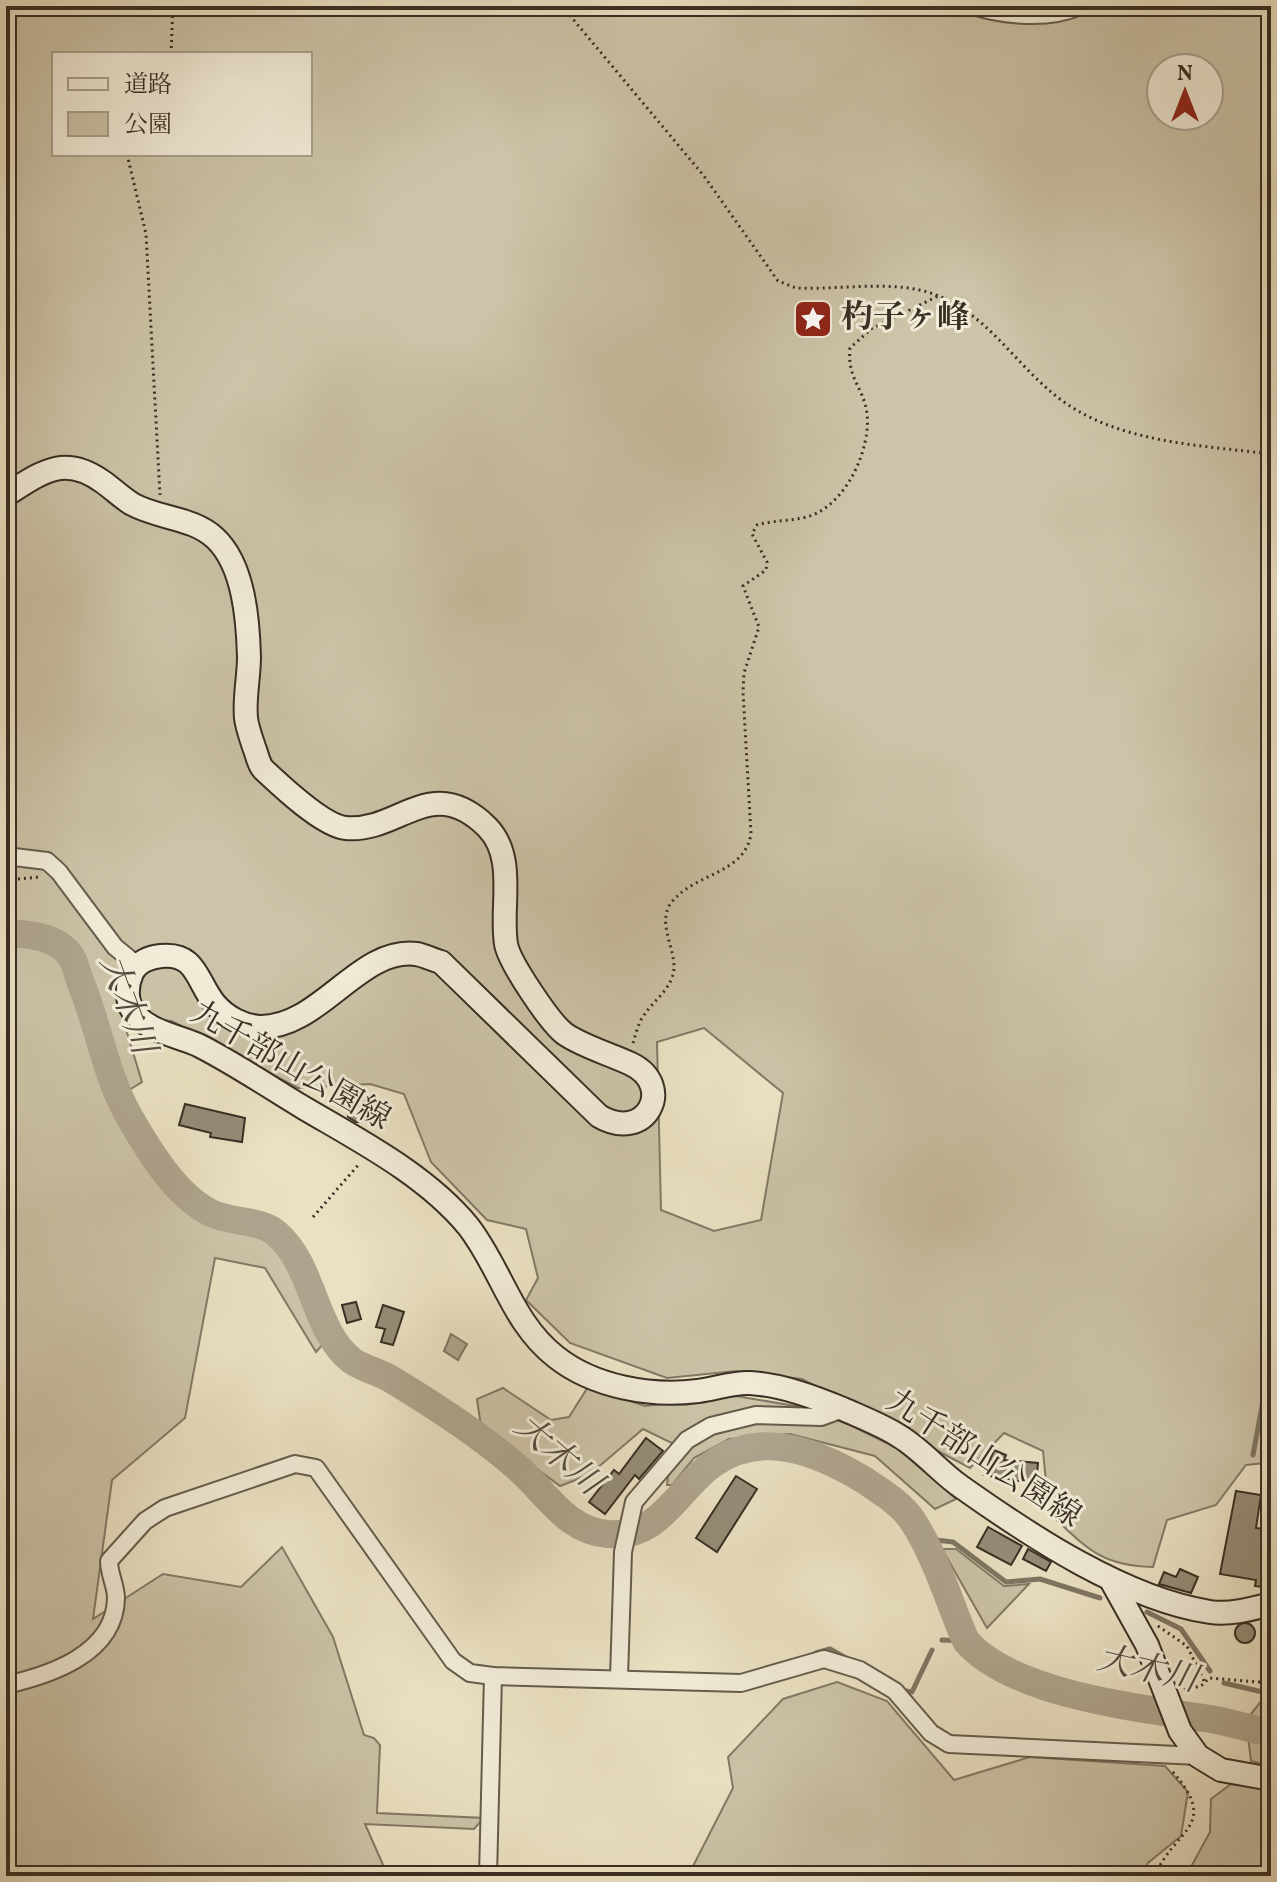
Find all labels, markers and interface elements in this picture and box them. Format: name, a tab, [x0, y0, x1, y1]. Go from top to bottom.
legend	[52, 52, 312, 156]
north arrow	[1145, 52, 1225, 132]
text: N	[1177, 59, 1193, 90]
text: 道路	[124, 69, 172, 103]
text: 公園	[124, 109, 172, 143]
place label: 杓子ヶ峰	[841, 297, 969, 341]
place icon: 杓子ヶ峰	[792, 298, 834, 340]
water label: 大木川	[86, 949, 167, 1065]
street label: 九千部山公園線	[182, 992, 398, 1142]
street label: 九千部山公園線	[877, 1381, 1089, 1539]
water label: 大木川	[503, 1405, 614, 1510]
water label: 大木川	[1092, 1637, 1206, 1706]

